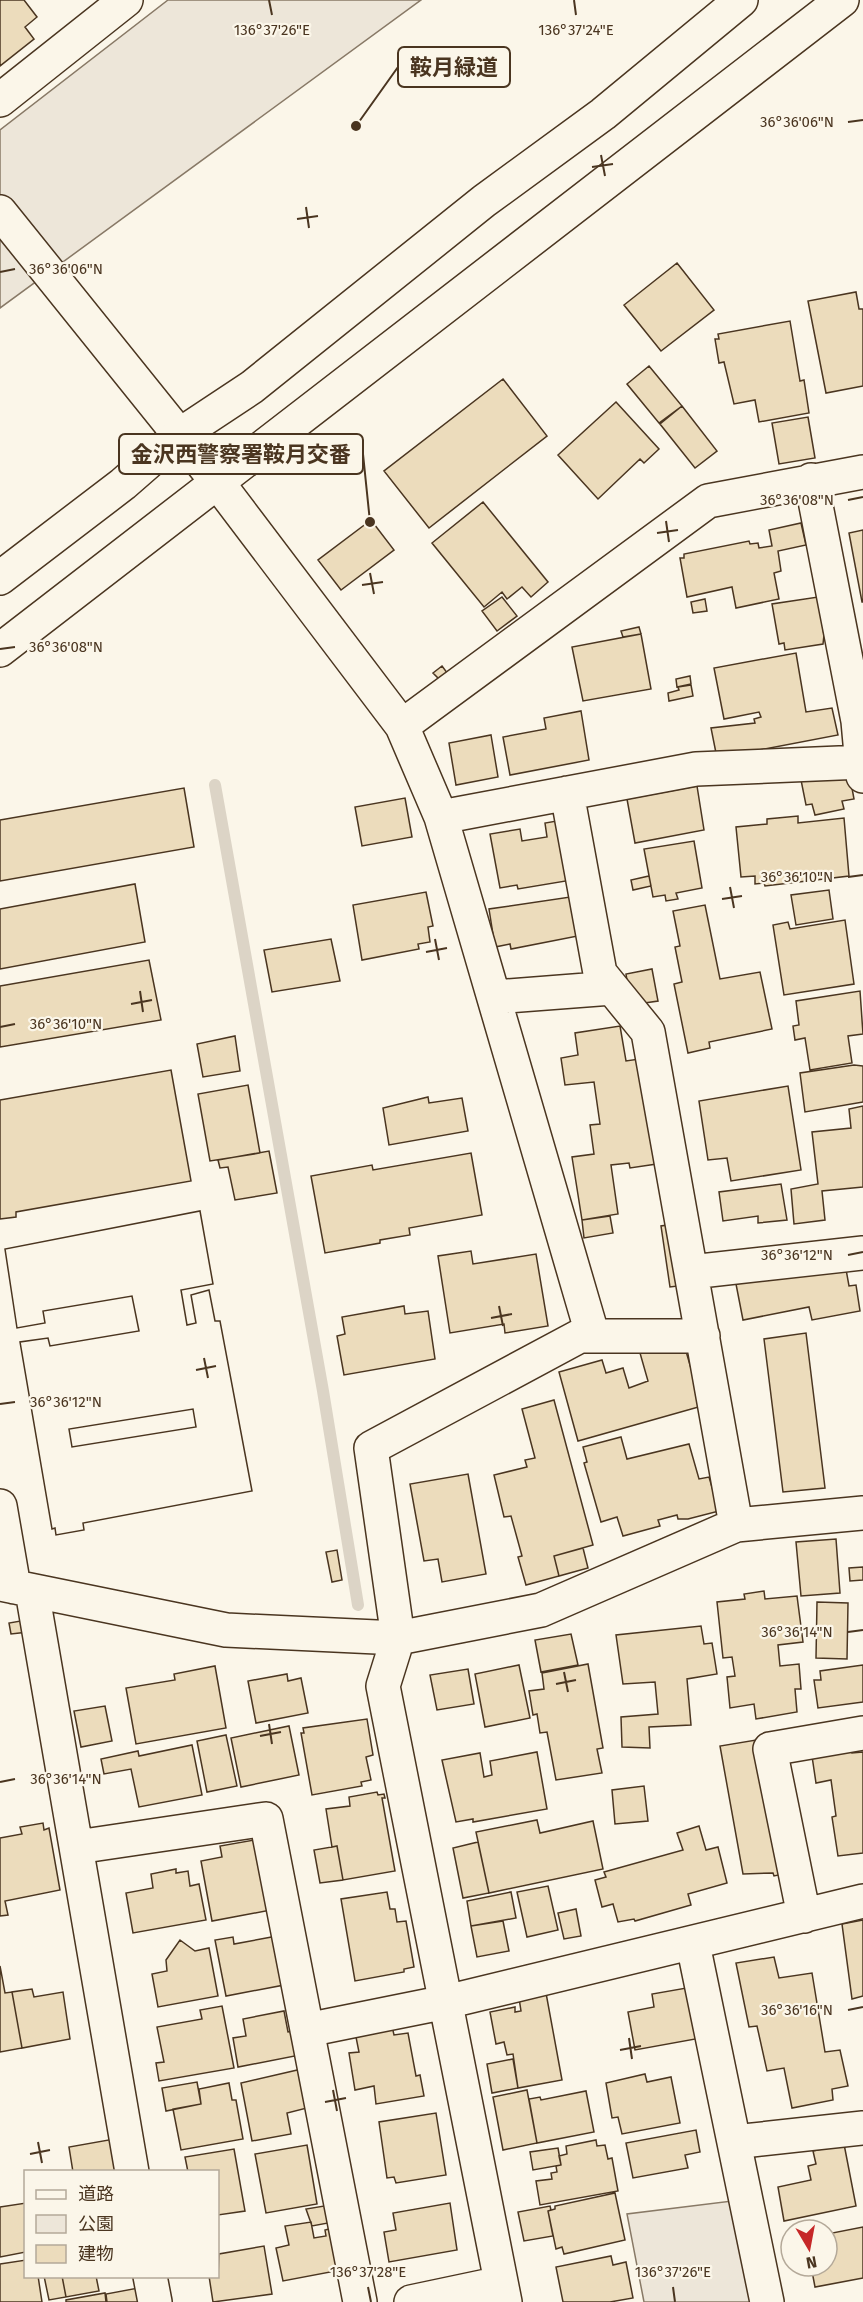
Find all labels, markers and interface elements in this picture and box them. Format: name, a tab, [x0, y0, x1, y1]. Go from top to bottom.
text: 136°37'26"E	[234, 21, 310, 39]
text: 136°37'24"E	[538, 21, 614, 39]
callout: 鞍月緑道	[398, 47, 510, 87]
text: 鞍月緑道	[410, 54, 498, 81]
text: 36°36'06"N	[760, 113, 834, 131]
text: 36°36'06"N	[29, 260, 103, 278]
callout: 金沢西警察署鞍月交番	[119, 434, 363, 474]
text: 金沢西警察署鞍月交番	[131, 441, 351, 468]
text: 36°36'08"N	[760, 491, 834, 509]
text: 36°36'08"N	[29, 638, 103, 656]
text: 36°36'10"N	[761, 868, 833, 886]
text: 36°36'10"N	[30, 1015, 102, 1033]
text: 36°36'12"N	[761, 1246, 833, 1264]
text: 36°36'12"N	[30, 1393, 102, 1411]
text: 36°36'14"N	[761, 1623, 833, 1641]
text: 36°36'14"N	[30, 1770, 102, 1788]
text: 36°36'16"N	[761, 2001, 833, 2019]
legend	[24, 2170, 219, 2278]
text: 道路	[78, 2183, 114, 2205]
text: 公園	[78, 2213, 114, 2235]
north arrow	[779, 2218, 839, 2278]
text: 建物	[78, 2243, 114, 2265]
text: N	[805, 2252, 818, 2273]
text: 136°37'28"E	[330, 2263, 406, 2281]
text: 136°37'26"E	[635, 2263, 711, 2281]

